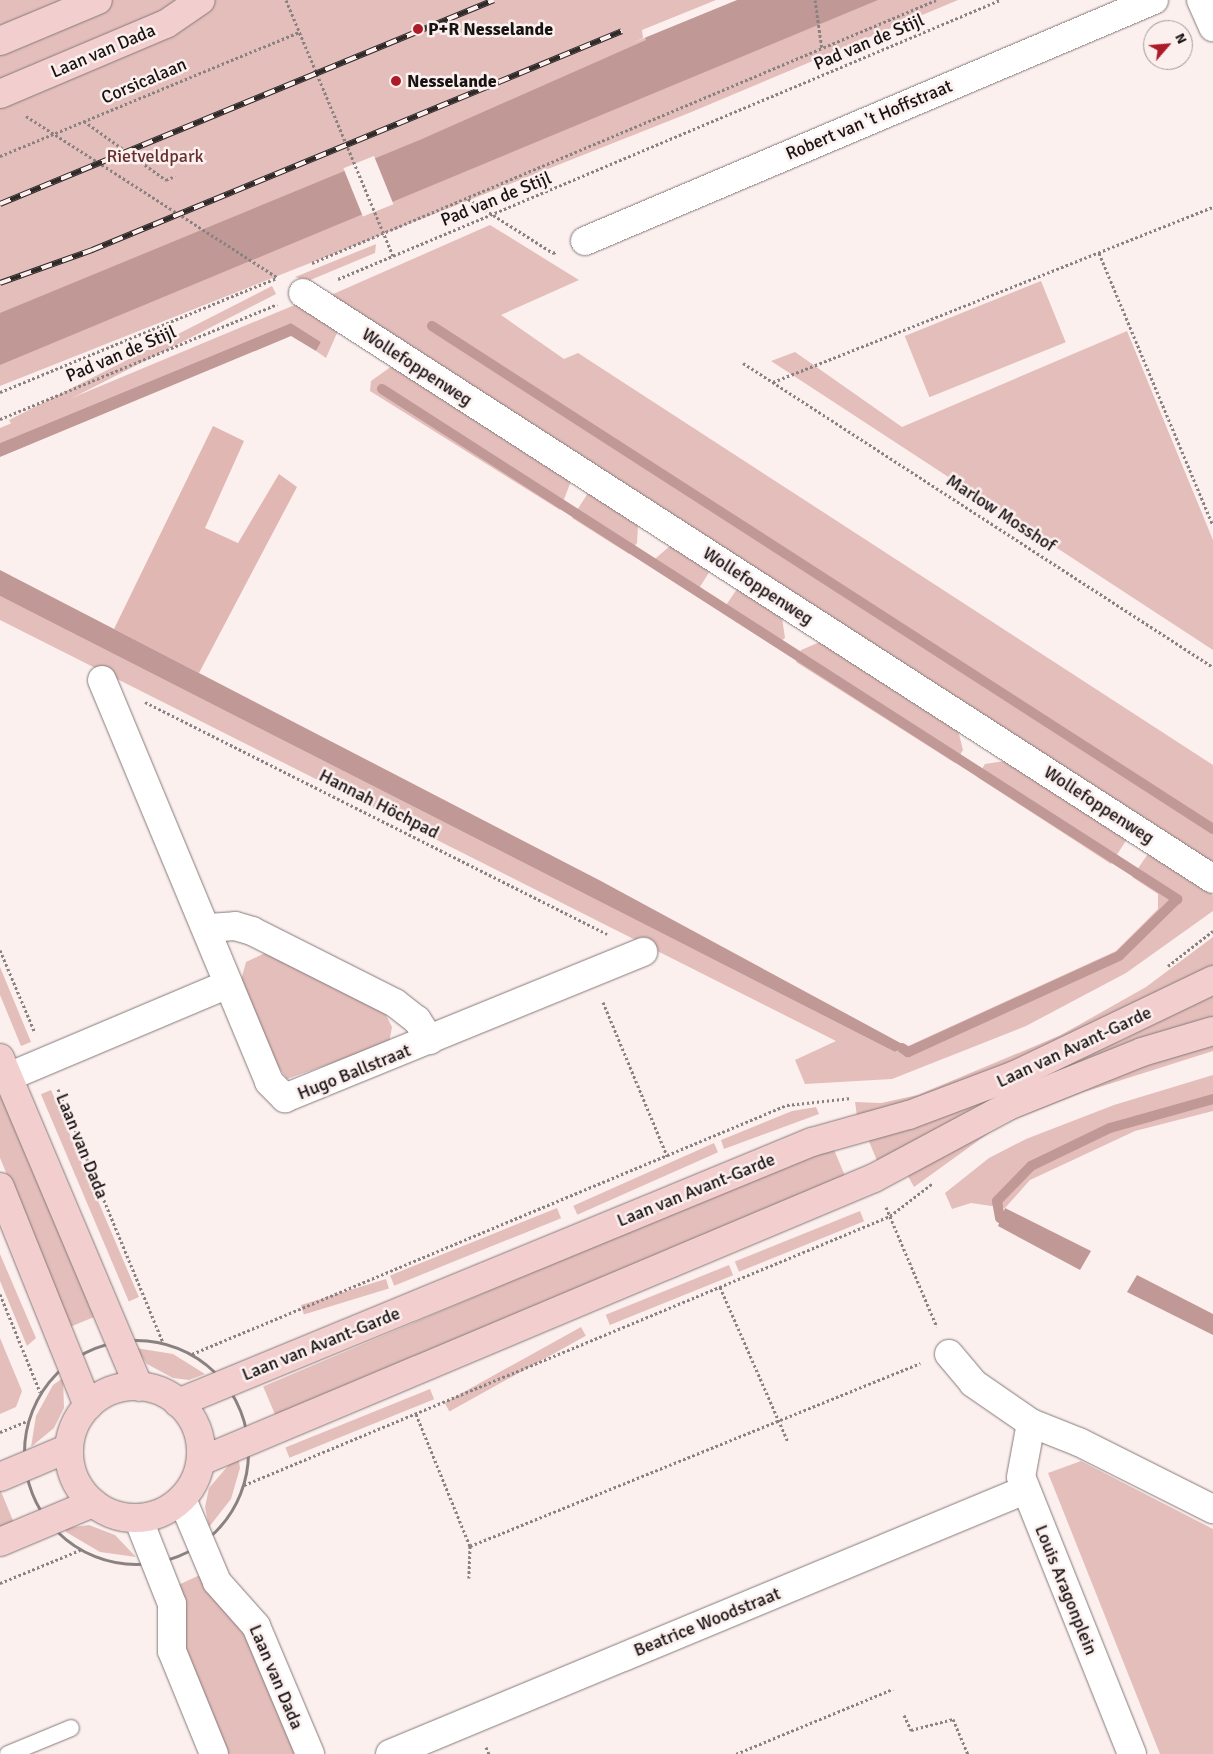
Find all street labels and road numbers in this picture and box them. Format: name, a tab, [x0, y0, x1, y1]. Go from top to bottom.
street label: Pad van de Stijl	[811, 9, 927, 75]
street label: Laan van Dada	[47, 19, 159, 83]
street label: Corsicalaan	[98, 53, 190, 109]
street label: Robert van 't Hoffstraat	[783, 75, 955, 165]
street label: Pad van de Stijl	[437, 167, 555, 231]
street label: Pad van de Stijl	[63, 321, 179, 387]
street label: Wollefoppenweg	[358, 323, 476, 411]
street label: Marlow Mosshof	[942, 470, 1060, 556]
street label: Wollefoppenweg	[699, 542, 817, 630]
street label: Wollefoppenweg	[1040, 761, 1158, 849]
street label: Hannah Höchpad	[315, 764, 443, 844]
street label: Laan van Avant-Garde	[993, 1002, 1155, 1092]
street label: Hugo Ballstraat	[294, 1039, 414, 1105]
street label: Laan van Dada	[51, 1090, 113, 1202]
street label: Laan van Avant-Garde	[614, 1148, 778, 1232]
street label: Laan van Avant-Garde	[239, 1302, 403, 1386]
street label: Louis Aragonplein	[1030, 1522, 1102, 1658]
street label: Beatrice Woodstraat	[631, 1583, 783, 1661]
street label: Laan van Dada	[244, 1621, 308, 1733]

